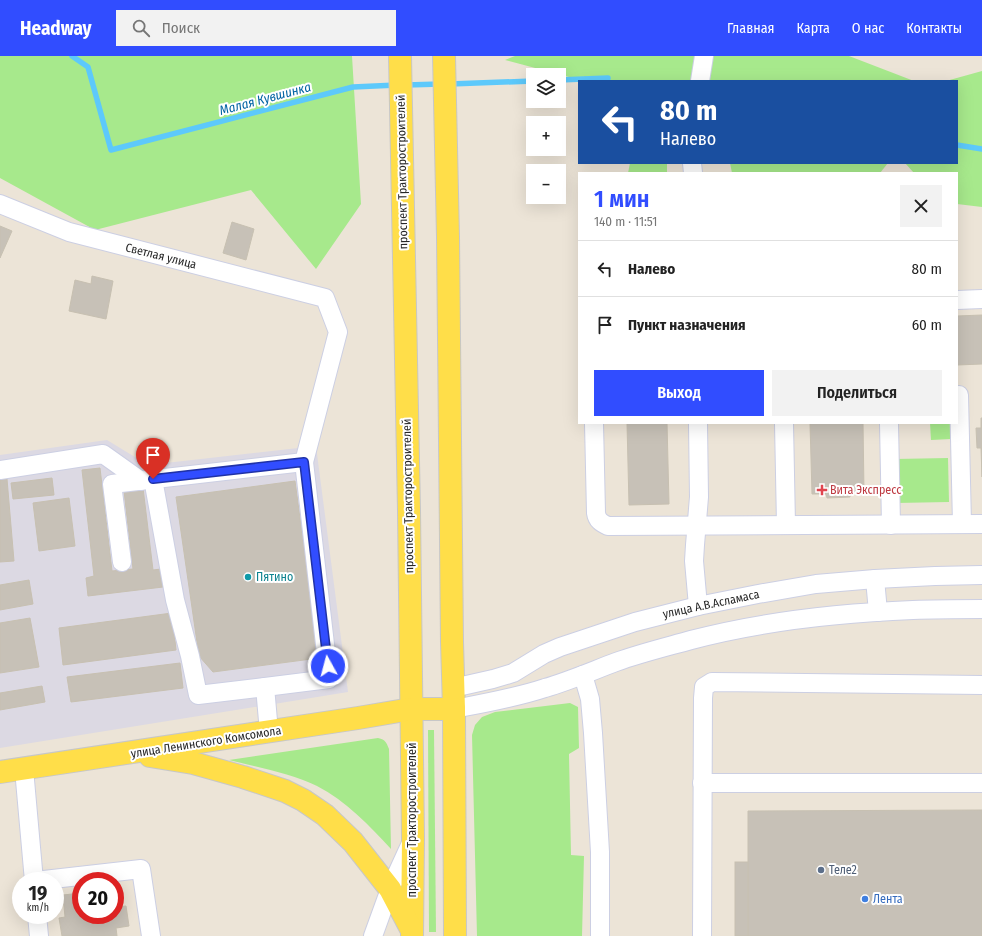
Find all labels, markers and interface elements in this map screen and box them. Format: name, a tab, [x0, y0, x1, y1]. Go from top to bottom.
search box	[116, 10, 396, 46]
text: Headway	[20, 17, 92, 40]
icon: search	[130, 17, 152, 39]
text: Поиск	[162, 19, 200, 37]
text: Главная	[727, 20, 774, 37]
text: Карта	[796, 20, 830, 37]
text: О нас	[852, 20, 884, 37]
text: Контакты	[906, 20, 962, 37]
map controls	[526, 68, 566, 204]
button: layers	[526, 68, 566, 108]
water label: Малая Кувшинка	[218, 79, 313, 118]
street label: проспект Тракторостроителей	[394, 94, 410, 250]
text: 80 m	[660, 94, 717, 127]
icon: left	[594, 96, 646, 148]
button: +	[526, 116, 566, 156]
text: Налево	[660, 128, 716, 150]
button: −	[526, 164, 566, 204]
text: 1 мин	[594, 185, 650, 213]
button: close	[900, 185, 942, 227]
text: 140 m · 11:51	[594, 214, 657, 229]
street label: Светлая улица	[124, 240, 198, 272]
icon: left	[594, 258, 616, 280]
text: Налево	[628, 260, 675, 278]
text: 80 m	[912, 260, 942, 278]
icon: arrive	[594, 314, 616, 336]
text: Пункт назначения	[628, 316, 746, 334]
text: 60 m	[912, 316, 942, 334]
button: Выход	[594, 370, 764, 416]
button: Поделиться	[772, 370, 942, 416]
street label: проспект Тракторостроителей	[400, 418, 416, 574]
pin	[136, 438, 170, 479]
icon: arrive	[142, 444, 164, 466]
place label: Вита Экспресс	[830, 483, 901, 497]
marker: Вита Экспресс	[817, 485, 827, 495]
place label: Пятино	[256, 570, 293, 584]
marker: Пятино	[243, 572, 253, 582]
street label: улица А.В.Асламаса	[661, 587, 761, 621]
position arrow	[307, 645, 349, 687]
street label: улица Ленинского Комсомола	[130, 723, 282, 761]
street label: проспект Тракторостроителей	[405, 743, 419, 897]
place label: Теле2	[829, 863, 857, 877]
marker: Теле2	[816, 865, 826, 875]
speed limit sign: 20	[72, 872, 124, 924]
text: 19	[29, 881, 47, 905]
place label: Лента	[873, 892, 903, 906]
marker: Лента	[860, 894, 870, 904]
text: km/h	[27, 902, 49, 914]

